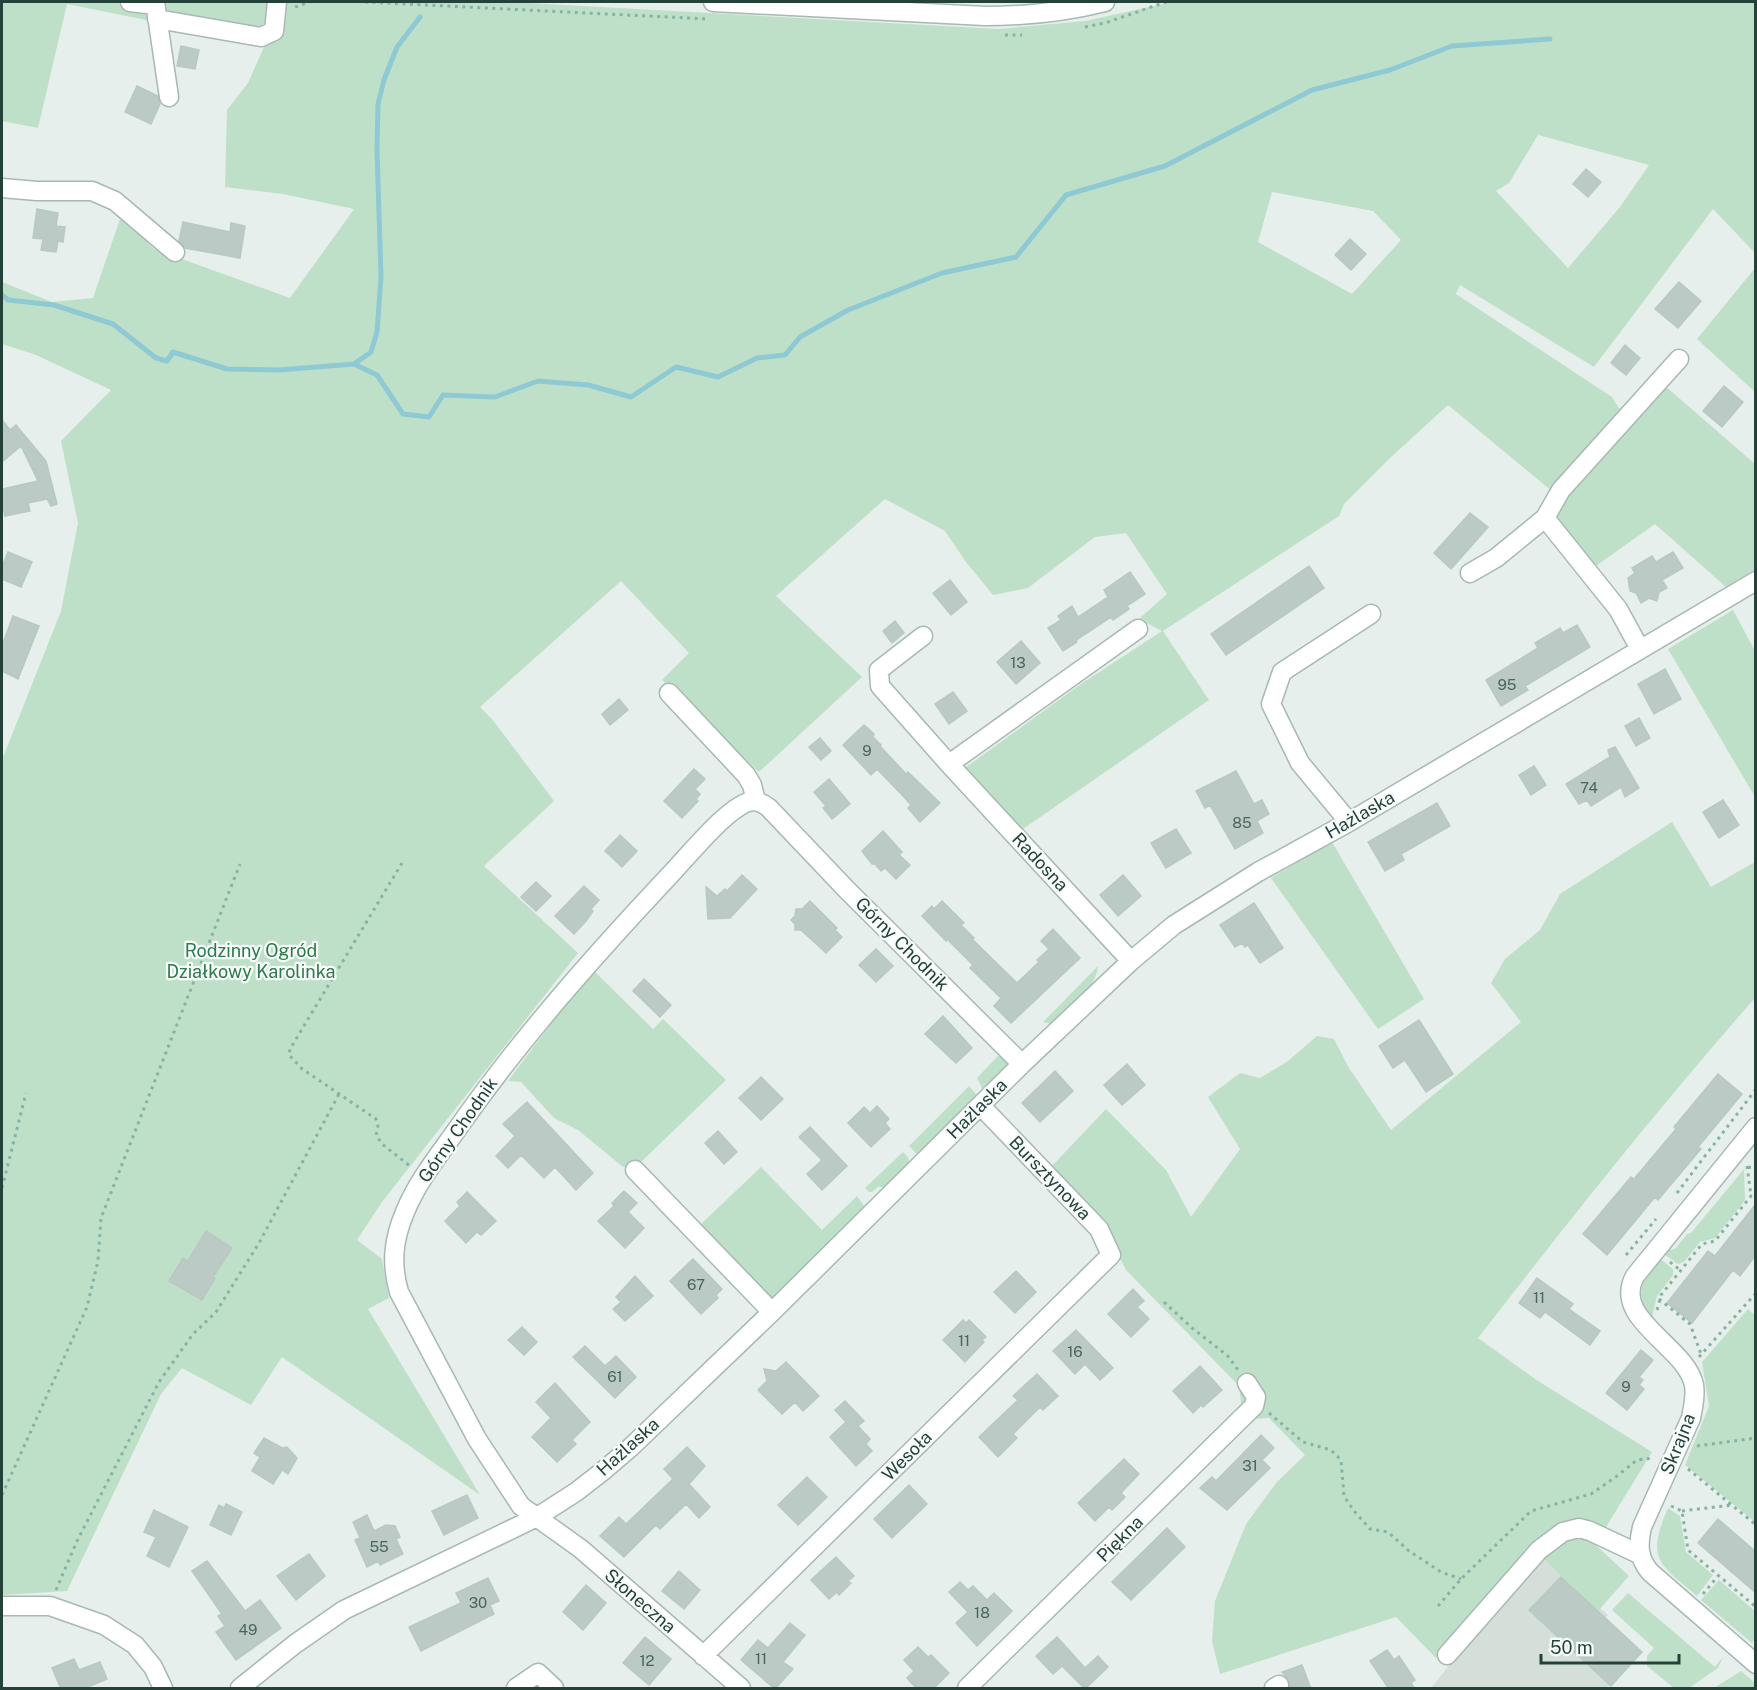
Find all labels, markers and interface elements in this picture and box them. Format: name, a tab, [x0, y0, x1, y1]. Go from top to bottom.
house number: 13	[1010, 654, 1026, 671]
house number: 95	[1498, 676, 1516, 693]
house number: 9	[862, 742, 872, 759]
house number: 74	[1580, 779, 1598, 796]
street label: Hażlaska	[1321, 786, 1398, 843]
house number: 85	[1232, 814, 1252, 831]
street label: Radosna	[1008, 828, 1073, 895]
street label: Górny Chodnik	[851, 893, 953, 995]
park label: Rodzinny Ogród Działkowy Karolinka	[167, 940, 336, 982]
street label: Górny Chodnik	[414, 1073, 502, 1186]
street label: Hażlaska	[942, 1074, 1011, 1143]
street label: Bursztynowa	[1005, 1131, 1096, 1224]
house number: 67	[687, 1276, 705, 1293]
house number: 11	[1533, 1289, 1545, 1306]
house number: 11	[958, 1332, 970, 1349]
house number: 16	[1067, 1343, 1083, 1360]
house number: 61	[607, 1368, 623, 1385]
house number: 9	[1621, 1378, 1631, 1395]
street label: Skrajna	[1656, 1410, 1699, 1477]
street label: Hażlaska	[592, 1413, 663, 1480]
street label: Wesoła	[877, 1426, 936, 1485]
house number: 31	[1242, 1457, 1258, 1474]
street label: Piękna	[1092, 1511, 1147, 1566]
house number: 55	[369, 1538, 389, 1555]
street label: Słoneczna	[601, 1564, 680, 1637]
house number: 30	[469, 1594, 487, 1611]
house number: 18	[974, 1604, 990, 1621]
house number: 49	[239, 1621, 257, 1638]
scale bar	[1541, 1627, 1679, 1665]
text: 50 m	[1550, 1637, 1593, 1658]
house number: 11	[755, 1650, 767, 1667]
house number: 12	[639, 1652, 655, 1669]

